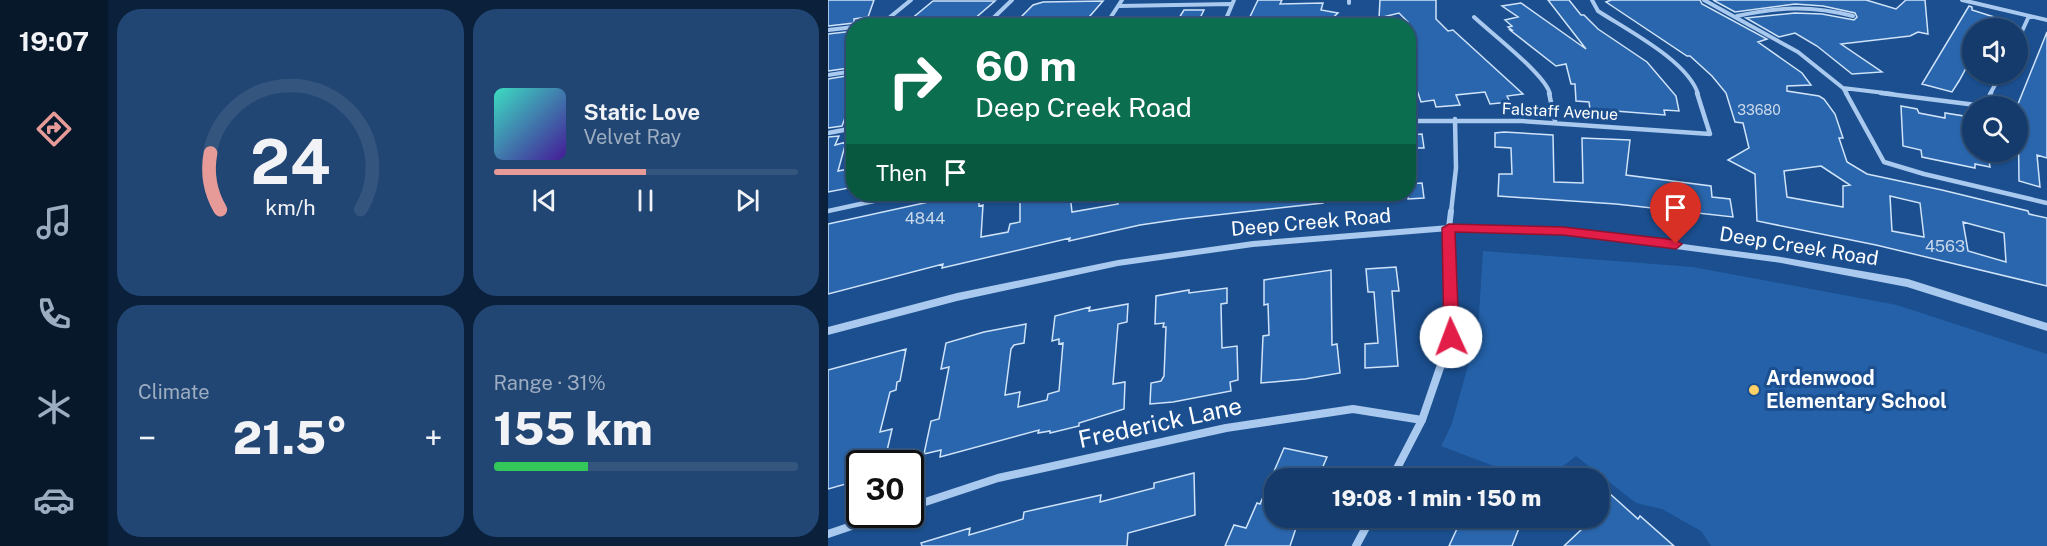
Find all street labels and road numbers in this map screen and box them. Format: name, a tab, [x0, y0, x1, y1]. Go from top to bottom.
street label: Falstaff Avenue	[1501, 99, 1619, 124]
street label: Deep Creek Road	[1230, 203, 1392, 241]
street label: Deep Creek Road	[1718, 222, 1880, 270]
street label: Frederick Lane	[1075, 391, 1244, 453]

